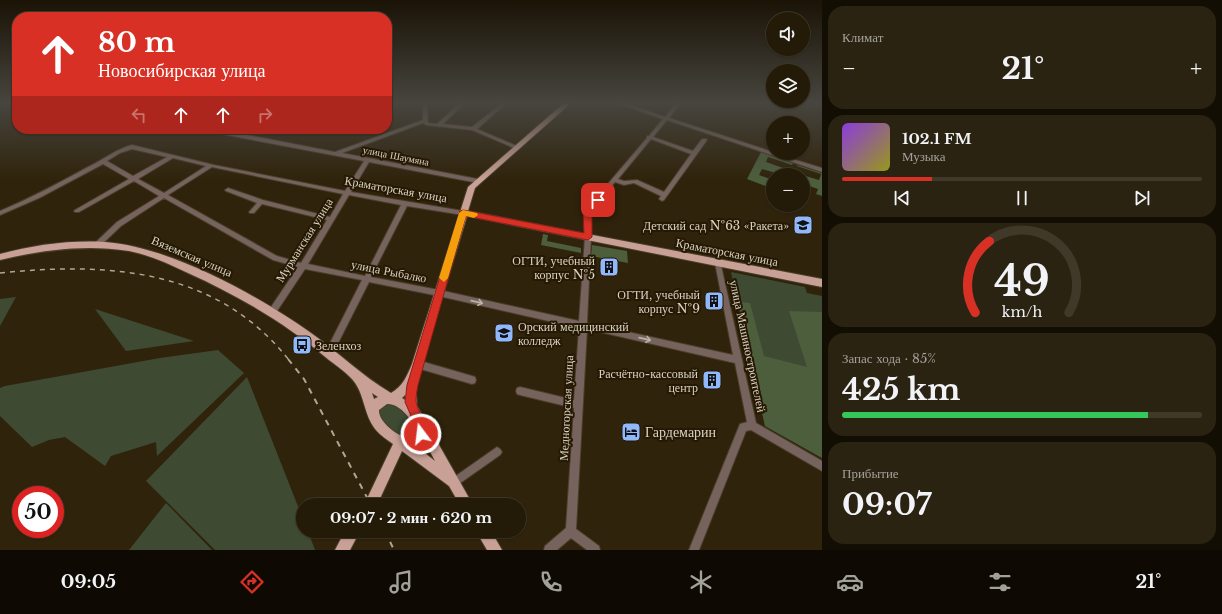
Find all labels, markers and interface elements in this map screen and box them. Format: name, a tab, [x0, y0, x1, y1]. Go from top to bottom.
map controls	[766, 12, 810, 212]
button: sound	[766, 12, 810, 56]
text: 80 m	[98, 25, 175, 60]
icon: ahead	[32, 28, 84, 80]
text: Климат	[842, 29, 883, 46]
text: 21°	[1002, 50, 1044, 87]
text: −	[842, 55, 856, 82]
text: +	[1190, 55, 1202, 82]
text: Новосибирская улица	[98, 60, 266, 82]
button: layers	[766, 64, 810, 108]
icon: left	[128, 104, 150, 126]
icon: ahead	[170, 104, 192, 126]
icon: ahead	[212, 104, 234, 126]
icon: right	[254, 104, 276, 126]
button: +	[766, 116, 810, 160]
text: 102.1 FM	[902, 129, 972, 148]
street label: улица Шаумяна	[362, 143, 431, 169]
text: Музыка	[902, 148, 946, 165]
button: −	[766, 168, 810, 212]
street label: Краматорская улица	[344, 173, 449, 206]
pin	[581, 183, 615, 217]
icon: previous	[891, 187, 913, 209]
icon: pause	[1011, 187, 1033, 209]
icon: next	[1131, 187, 1153, 209]
icon: arrive	[587, 189, 609, 211]
street label: Мурманская улица	[272, 195, 336, 285]
school or university icon: Детский сад №63 «Ракета»	[792, 214, 814, 236]
place label: Детский сад №63 «Ракета»	[643, 218, 789, 233]
street label: Вяземская улица	[149, 232, 235, 280]
street label: Краматорская улица	[675, 235, 780, 269]
place label: ОГТИ, учебный корпус №5	[512, 253, 596, 282]
street label: улица Рыбалко	[350, 256, 428, 286]
building icon: ОГТИ, учебный корпус №5	[598, 256, 620, 278]
text: 49	[994, 256, 1050, 307]
street label: улица Машиностроителей	[727, 278, 769, 414]
place label: ОГТИ, учебный корпус №9	[617, 287, 701, 316]
building icon: ОГТИ, учебный корпус №9	[703, 290, 725, 312]
one-way arrow	[470, 298, 483, 306]
text: km/h	[1002, 303, 1042, 321]
place label: Орский медицинский колледж	[518, 319, 629, 348]
school or university icon: Орский медицинский колледж	[493, 322, 515, 344]
bus stop icon: Зеленхоз	[291, 334, 313, 356]
one-way arrow	[638, 336, 651, 344]
place label: Зеленхоз	[316, 338, 362, 353]
text: Запас хода · 85%	[842, 350, 936, 367]
street label: Медногорская улица	[556, 354, 576, 461]
place label: Расчётно-кассовый центр	[599, 366, 699, 395]
building icon: Расчётно-кассовый центр	[701, 369, 723, 391]
text: 425 km	[842, 371, 960, 408]
position arrow	[400, 413, 442, 455]
hotel icon: Гардемарин	[620, 421, 642, 443]
place label: Гардемарин	[645, 423, 717, 441]
text: Прибытие	[842, 465, 899, 482]
speed limit sign: 50	[12, 486, 64, 538]
text: 09:07	[842, 486, 932, 523]
text: 09:07 · 2 мин · 620 m	[330, 508, 492, 527]
icon: directions	[238, 568, 266, 596]
icon: music	[387, 568, 415, 596]
icon: phone	[537, 568, 565, 596]
icon: climate	[687, 568, 715, 596]
icon: car	[836, 568, 864, 596]
icon: filters	[986, 568, 1014, 596]
text: 09:05	[61, 571, 116, 593]
text: 21°	[1136, 571, 1161, 593]

